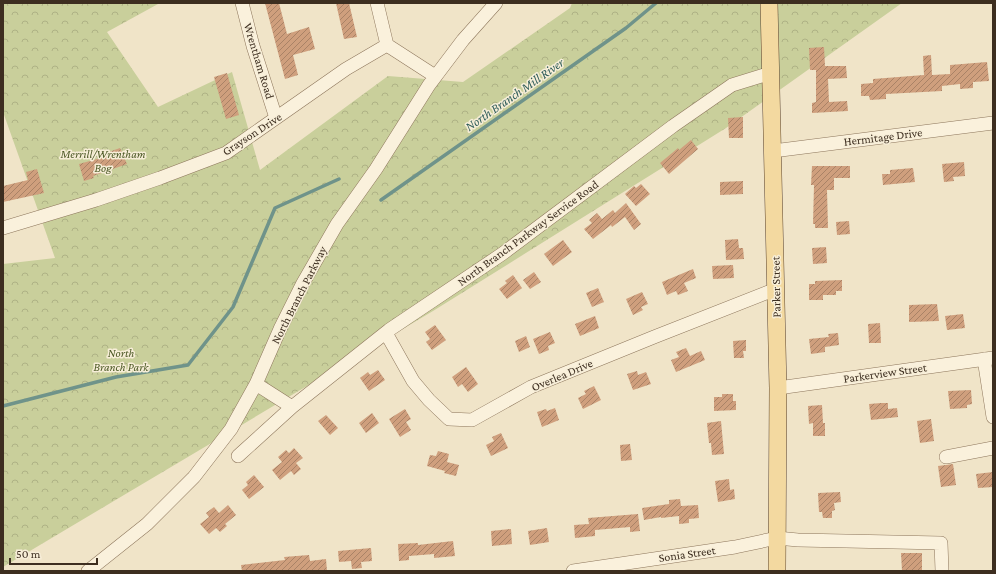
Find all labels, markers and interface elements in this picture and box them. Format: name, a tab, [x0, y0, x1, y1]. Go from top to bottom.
street label: Wrentham Road	[241, 21, 277, 101]
water label: North Branch Mill River	[462, 54, 567, 134]
street label: Grayson Drive	[220, 110, 284, 158]
street label: Hermitage Drive	[843, 125, 923, 149]
park label: Merrill/Wrentham Bog	[59, 147, 146, 175]
street label: North Branch Parkway Service Road	[455, 177, 602, 289]
street label: North Branch Parkway	[268, 243, 330, 346]
street label: Parker Street	[768, 255, 784, 318]
park label: North Branch Park	[93, 346, 149, 374]
street label: Overlea Drive	[529, 356, 595, 394]
street label: Parkerview Street	[842, 360, 929, 386]
scale bar	[10, 540, 97, 566]
street label: Sonia Street	[658, 543, 717, 565]
text: 50 m	[16, 547, 41, 561]

